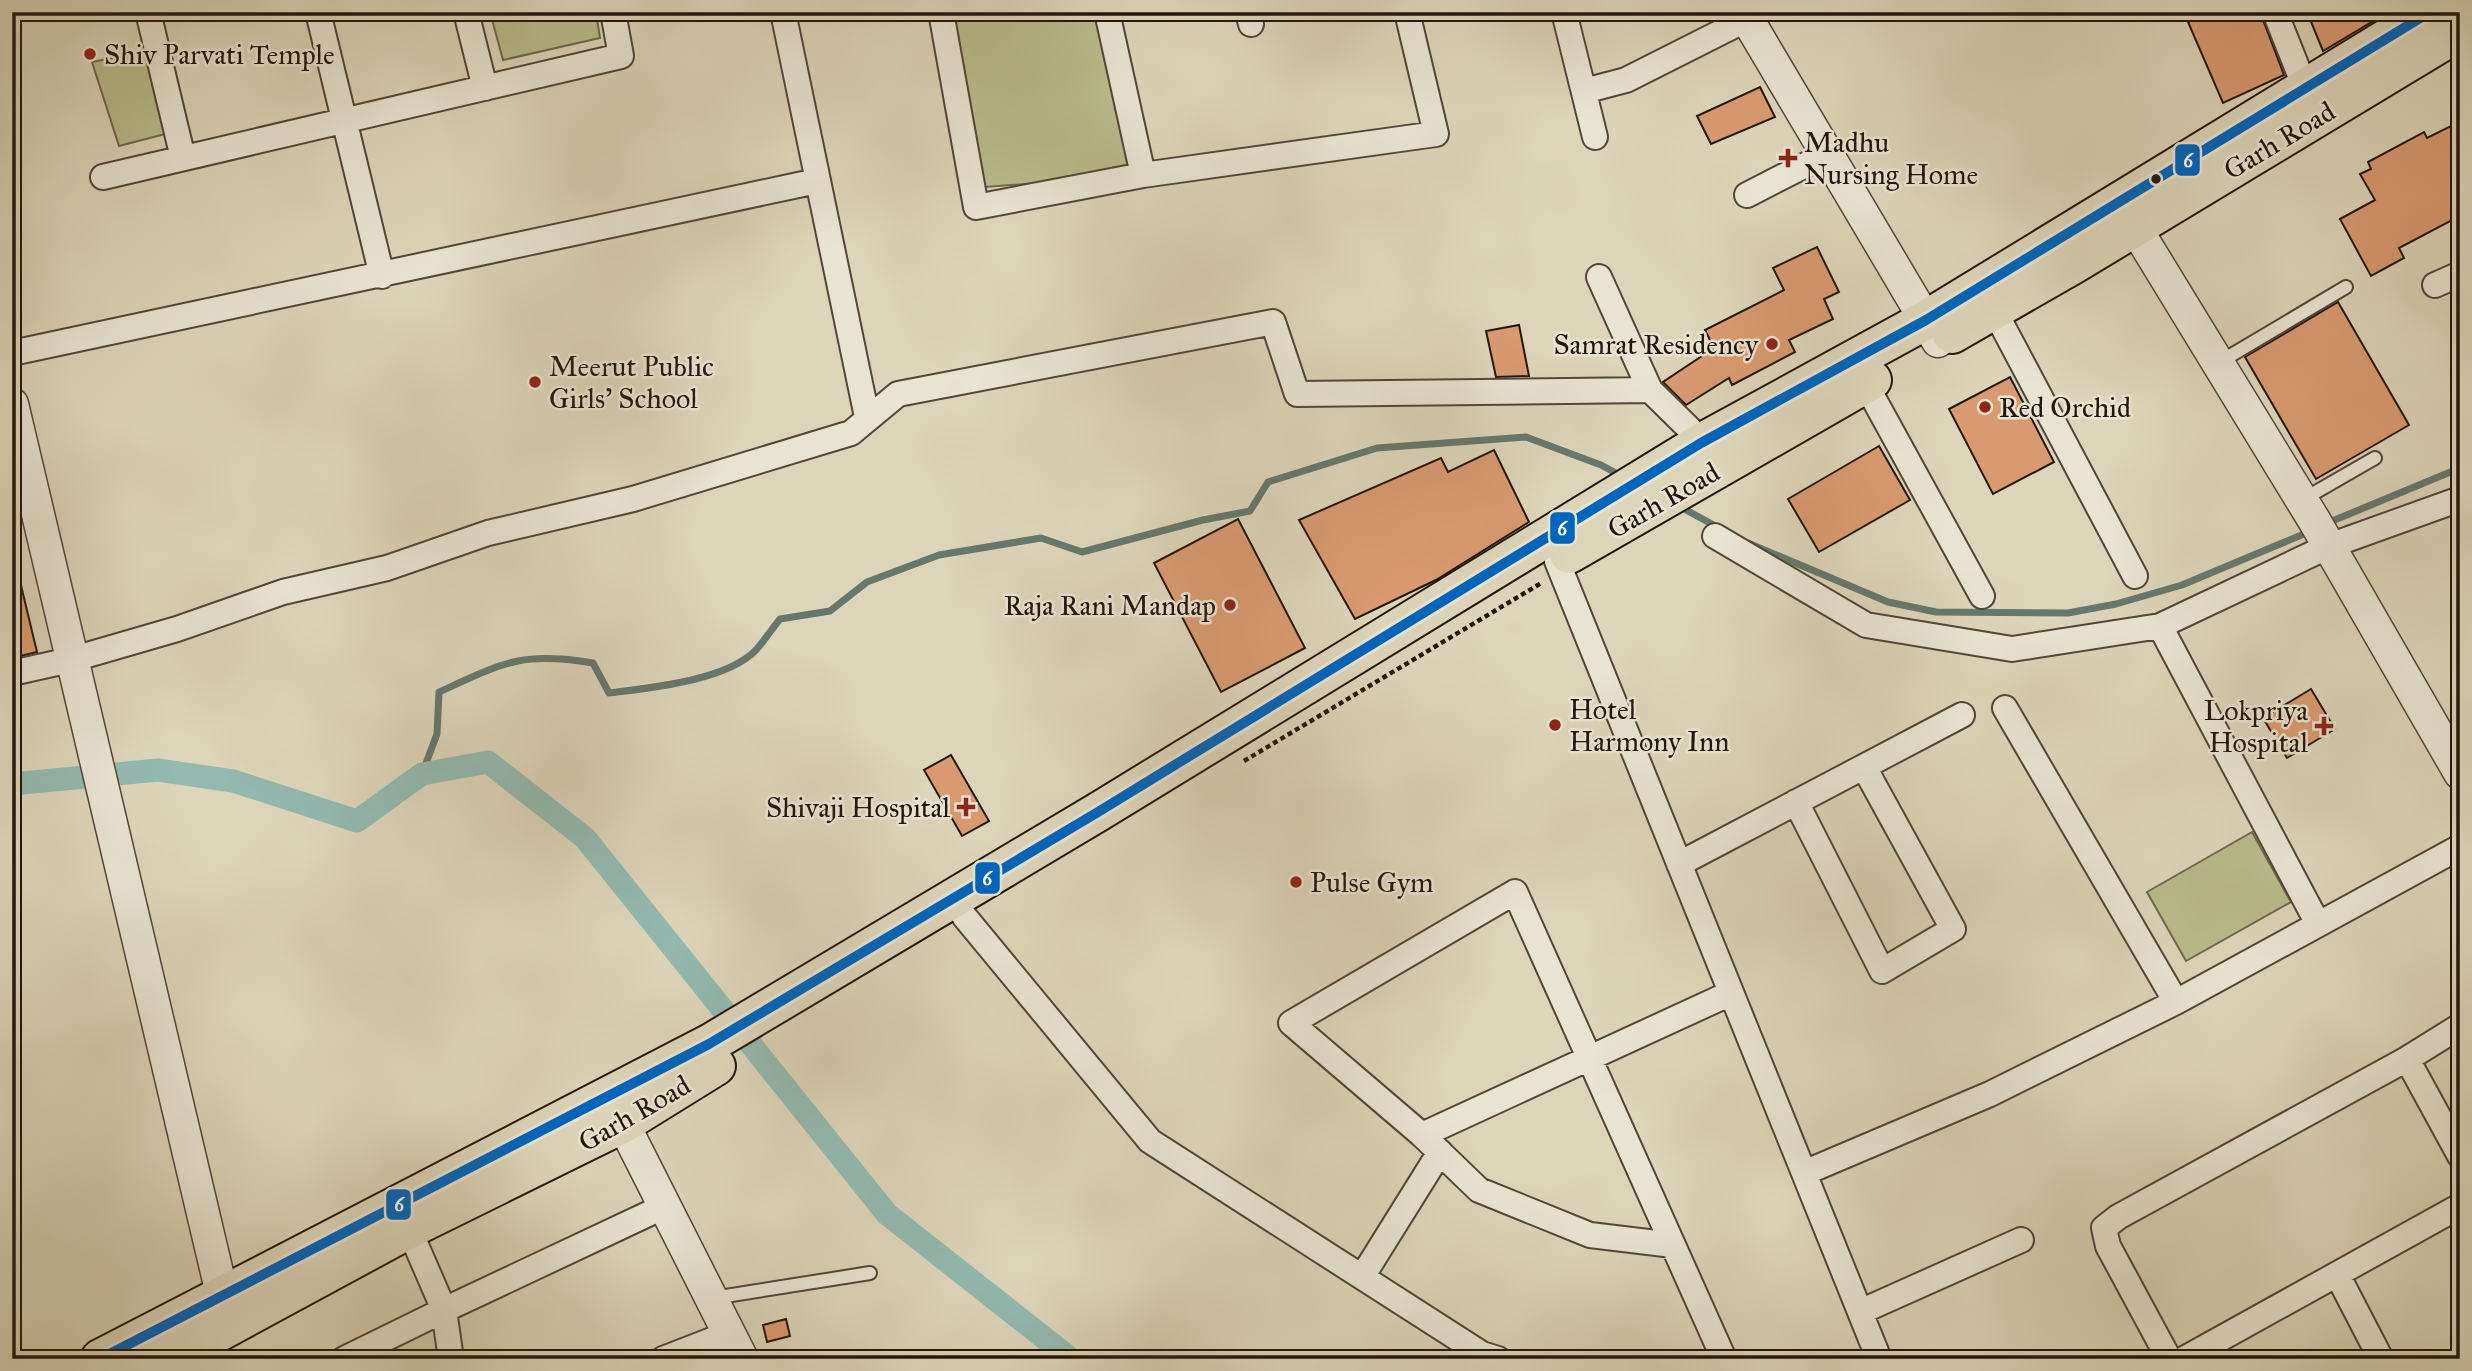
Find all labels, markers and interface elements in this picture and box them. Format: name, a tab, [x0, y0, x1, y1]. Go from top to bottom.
place label: Shiv Parvati Temple	[104, 37, 335, 72]
marker: Shiv Parvati Temple	[82, 46, 98, 62]
street label: Garh Road	[2217, 94, 2341, 187]
place label: Madhu Nursing Home	[1804, 125, 1978, 192]
line badge: 6	[2174, 143, 2201, 177]
marker: Madhu Nursing Home	[1778, 148, 1798, 168]
text: 6	[2183, 149, 2194, 172]
unlabelled marker	[2149, 172, 2163, 186]
place label: Samrat Residency	[1553, 327, 1759, 362]
marker: Samrat Residency	[1764, 336, 1780, 352]
place label: Meerut Public Girls' School	[549, 349, 714, 416]
marker: Meerut Public Girls' School	[527, 374, 543, 390]
place label: Red Orchid	[1999, 390, 2131, 425]
marker: Red Orchid	[1977, 399, 1993, 415]
street label: Garh Road	[1601, 454, 1726, 547]
line badge: 6	[1549, 511, 1576, 545]
text: 6	[1557, 517, 1568, 540]
place label: Raja Rani Mandap	[1004, 588, 1216, 623]
marker: Raja Rani Mandap	[1222, 597, 1238, 613]
place label: Hotel Harmony Inn	[1569, 692, 1729, 759]
place label: Lokpriya Hospital	[2204, 693, 2308, 760]
marker: Lokpriya Hospital	[2314, 716, 2334, 736]
marker: Hotel Harmony Inn	[1547, 717, 1563, 733]
place label: Shivaji Hospital	[766, 790, 950, 825]
marker: Shivaji Hospital	[956, 797, 976, 817]
line badge: 6	[974, 861, 1001, 895]
place label: Pulse Gym	[1310, 865, 1434, 900]
text: 6	[982, 867, 993, 890]
marker: Pulse Gym	[1288, 874, 1304, 890]
street label: Garh Road	[572, 1067, 697, 1160]
line badge: 6	[385, 1188, 412, 1221]
text: 6	[394, 1193, 405, 1216]

